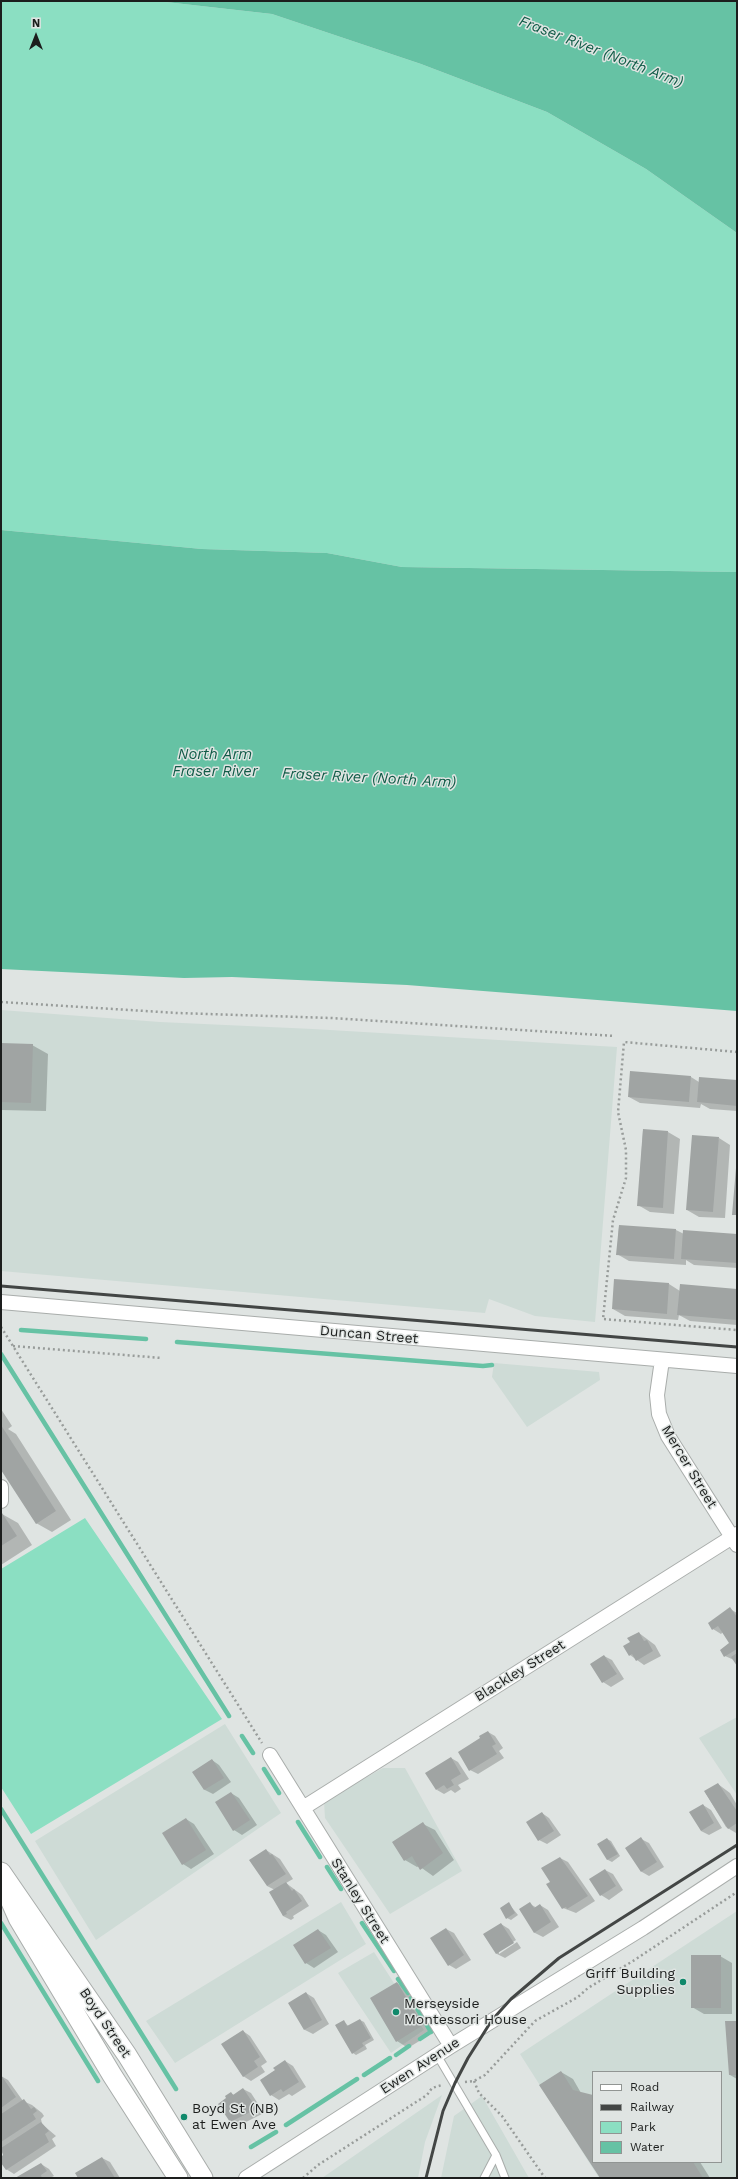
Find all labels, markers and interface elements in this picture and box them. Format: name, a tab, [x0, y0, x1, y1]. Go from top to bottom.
water label: Fraser River (North Arm)	[516, 12, 686, 92]
north arrow	[16, 16, 56, 56]
text: N	[32, 17, 40, 30]
water label: North Arm Fraser River	[172, 746, 258, 781]
water label: Fraser River (North Arm)	[281, 764, 457, 792]
street label: Duncan Street	[319, 1322, 419, 1348]
street label: Mercer Street	[658, 1422, 720, 1512]
street label: Blackley Street	[472, 1637, 568, 1705]
street label: Stanley Street	[327, 1855, 393, 1947]
place label: Griff Building Supplies	[585, 1966, 675, 1998]
marker: Griff Building Supplies	[678, 1977, 688, 1987]
street label: Boyd Street	[76, 1985, 134, 2061]
place label: Merseyside Montessori House	[404, 1996, 527, 2028]
marker: Merseyside Montessori House	[391, 2007, 401, 2017]
street label: Ewen Avenue	[377, 2034, 463, 2098]
legend	[592, 2071, 722, 2163]
text: Road	[630, 2080, 659, 2094]
text: Railway	[630, 2100, 674, 2114]
place label: Boyd St (NB) at Ewen Ave	[192, 2101, 278, 2134]
marker: Boyd St (NB) at Ewen Ave	[179, 2112, 189, 2122]
text: Park	[630, 2120, 656, 2134]
text: Water	[630, 2140, 664, 2154]

